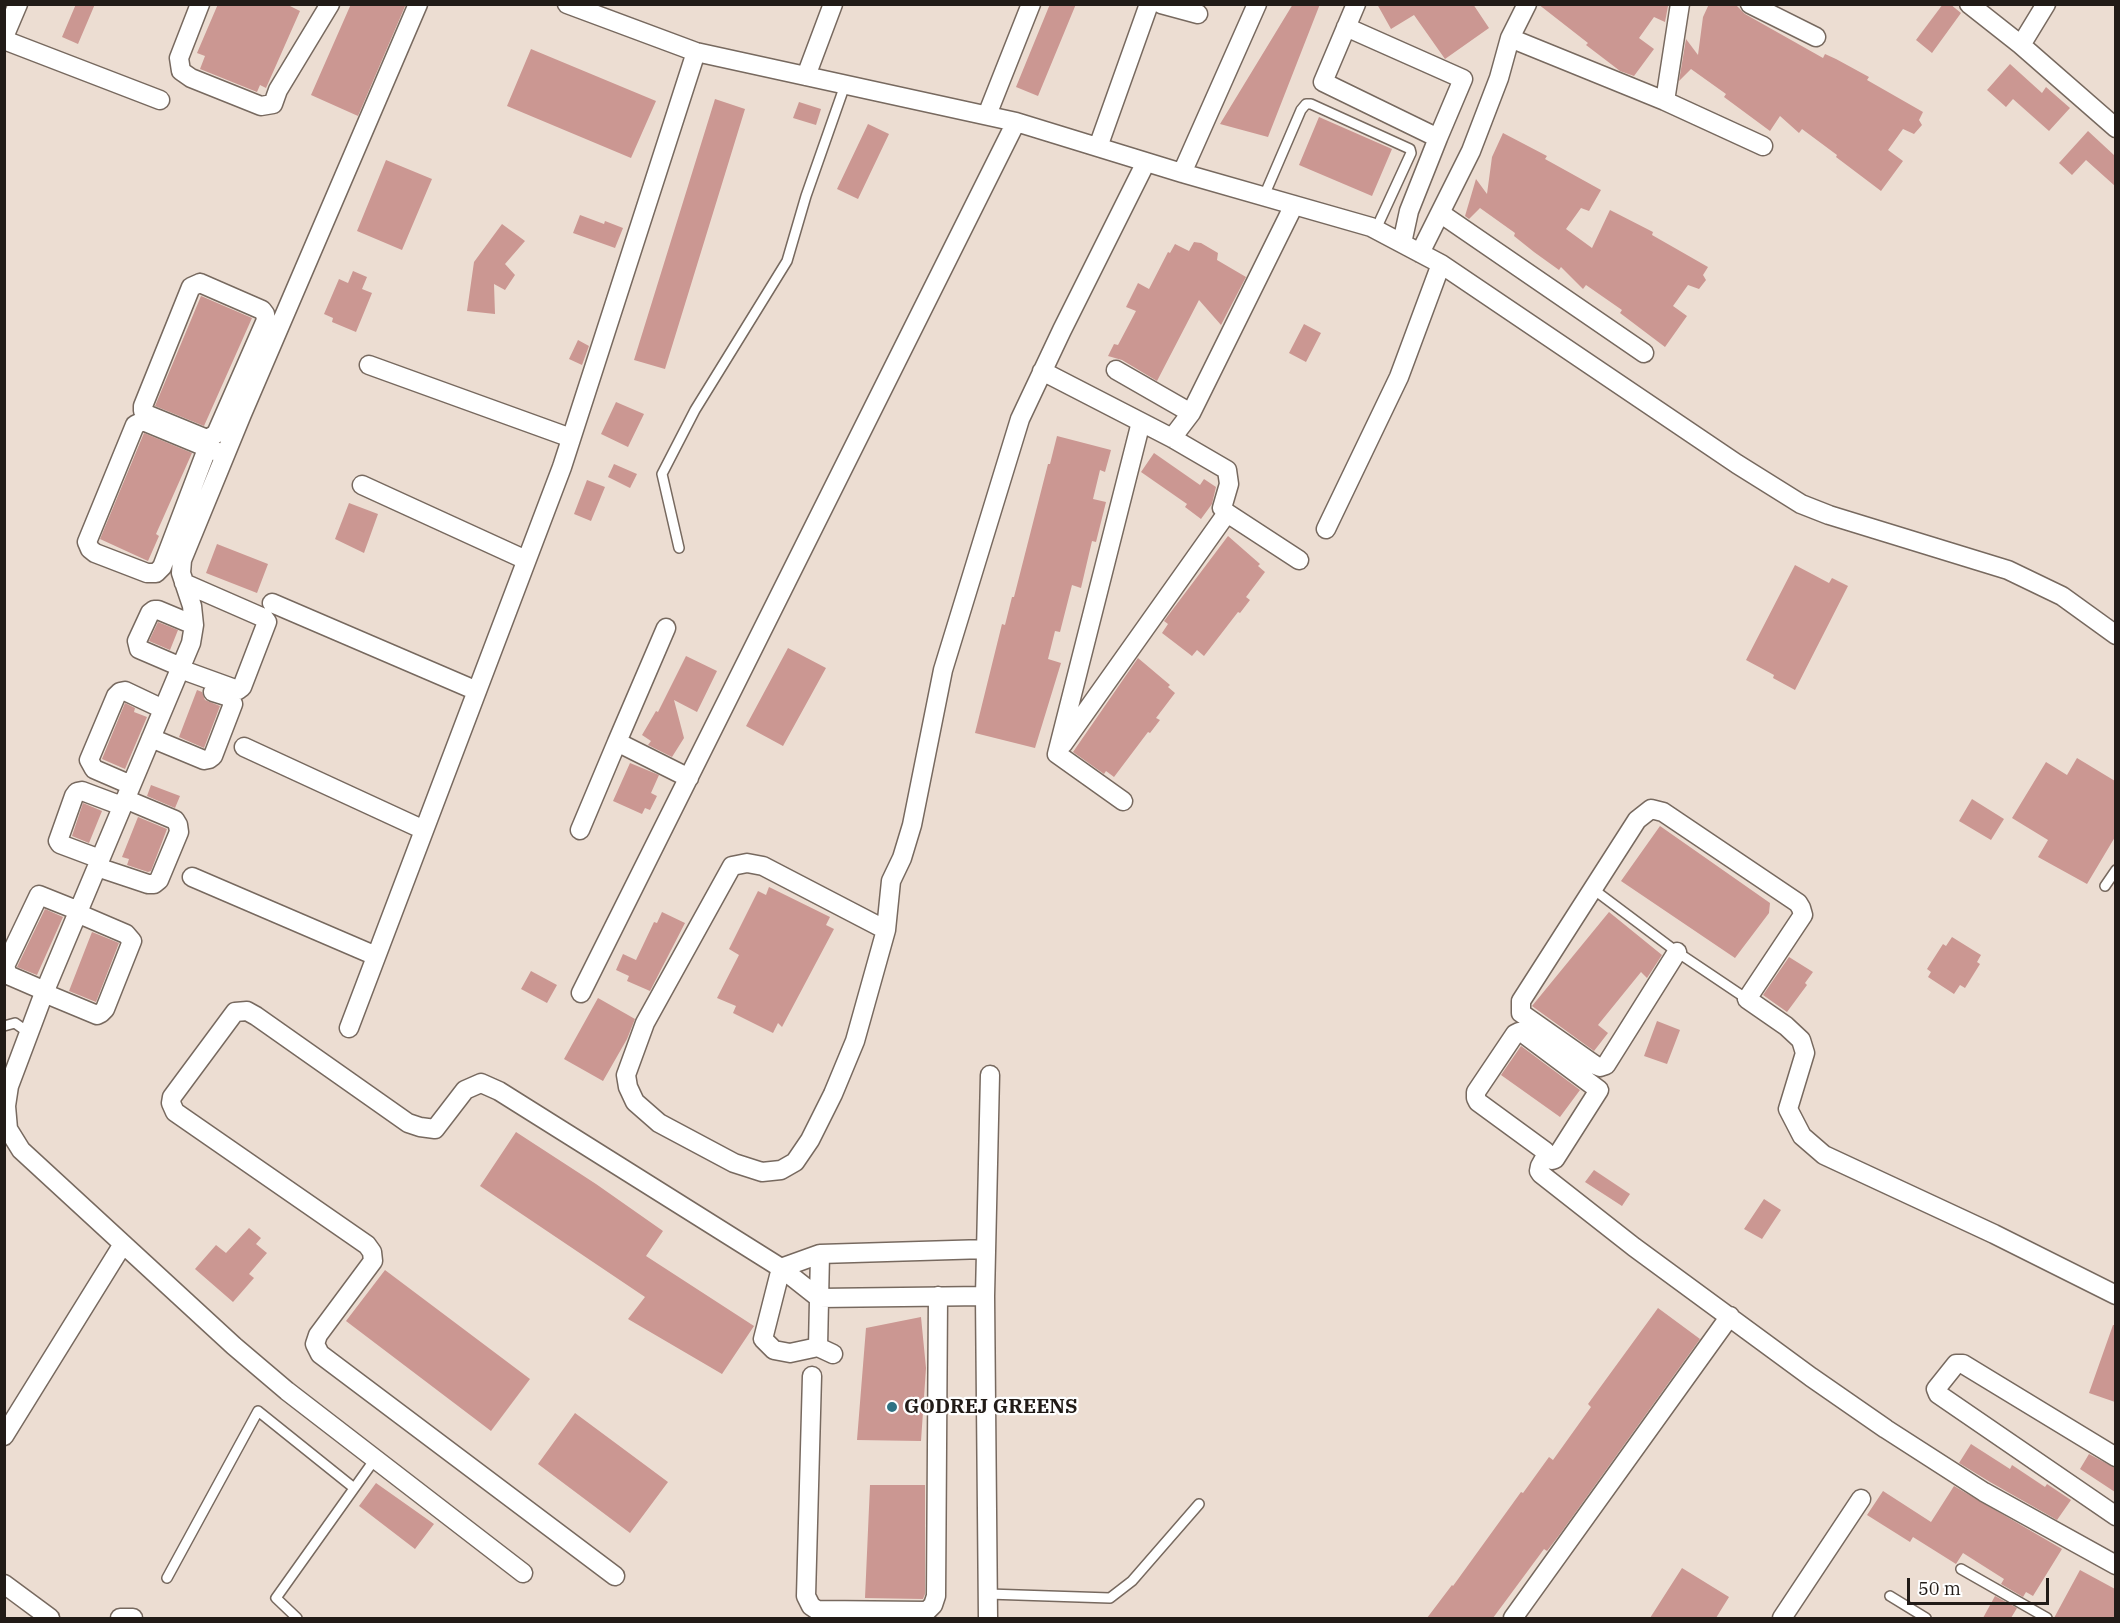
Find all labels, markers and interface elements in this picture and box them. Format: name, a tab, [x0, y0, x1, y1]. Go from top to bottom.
place label: GODREJ GREENS	[904, 1395, 1078, 1419]
marker: GODREJ GREENS	[885, 1400, 899, 1414]
scale bar	[1910, 1566, 2052, 1604]
text: 50 m	[1918, 1577, 1961, 1600]

